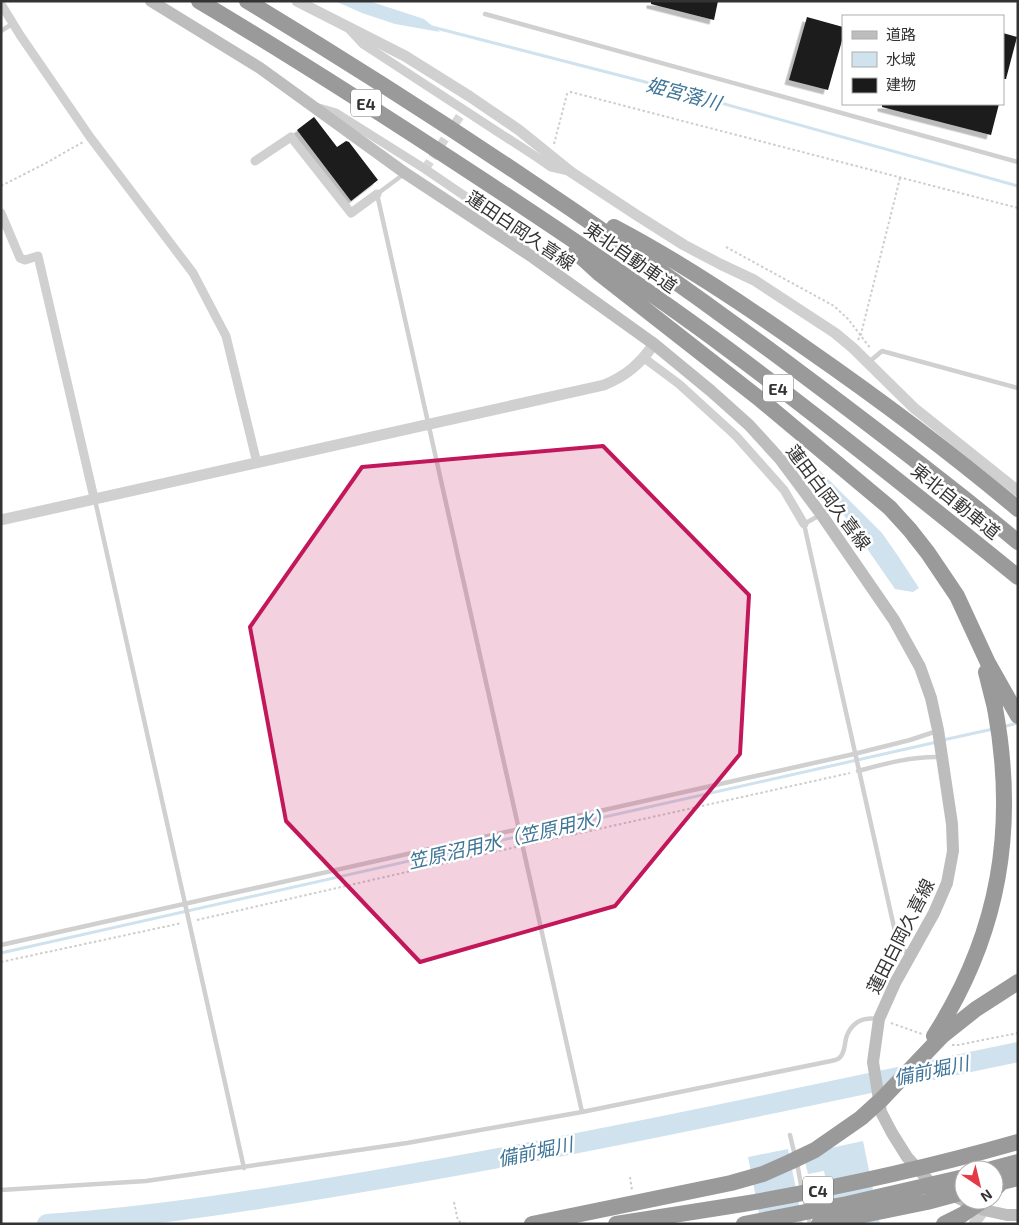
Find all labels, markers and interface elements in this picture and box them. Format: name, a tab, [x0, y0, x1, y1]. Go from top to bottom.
legend	[842, 15, 1004, 105]
text: 道路	[886, 25, 916, 43]
text: 水域	[886, 50, 916, 68]
water label: 姫宮落川	[644, 72, 726, 114]
text: 建物	[886, 75, 916, 93]
road number: E4	[351, 90, 381, 116]
street label: 蓮田白岡久喜線	[463, 186, 579, 274]
street label: 東北自動車道	[580, 217, 682, 297]
road number: E4	[763, 374, 793, 402]
street label: 蓮田白岡久喜線	[782, 440, 876, 554]
street label: 東北自動車道	[907, 458, 1005, 544]
water label: 笠原沼用水（笠原用水）	[406, 803, 614, 873]
street label: 蓮田白岡久喜線	[862, 875, 938, 997]
water label: 備前堀川	[891, 1050, 973, 1089]
water label: 備前堀川	[495, 1131, 577, 1170]
north arrow	[954, 1160, 1004, 1210]
road number: C4	[803, 1176, 833, 1204]
text: N	[978, 1186, 996, 1206]

